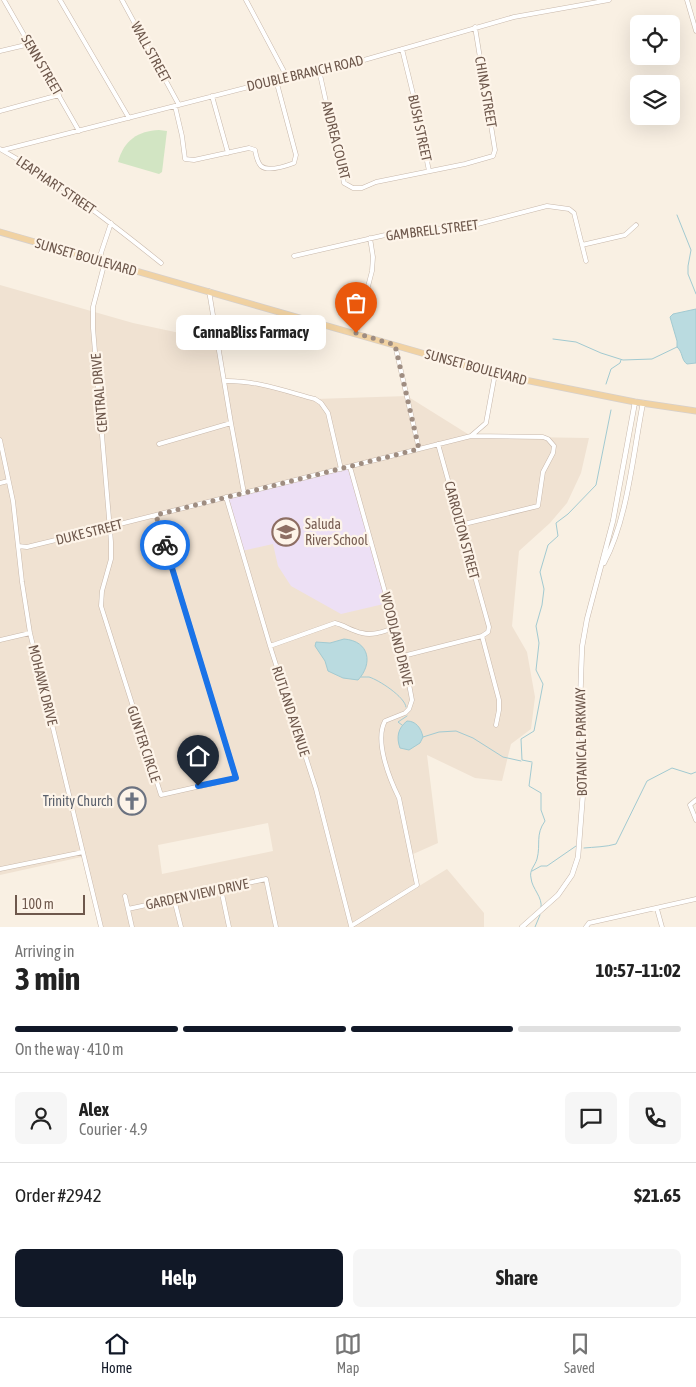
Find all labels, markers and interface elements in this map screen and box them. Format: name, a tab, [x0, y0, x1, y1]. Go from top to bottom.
map controls	[630, 15, 680, 125]
button: locate	[630, 15, 680, 65]
street label: WALL STREET	[128, 19, 174, 85]
street label: SENN STREET	[18, 32, 66, 98]
street label: DOUBLE BRANCH ROAD	[245, 52, 365, 94]
street label: CHINA STREET	[472, 55, 500, 129]
button: layers	[630, 75, 680, 125]
street label: BUSH STREET	[405, 93, 435, 163]
street label: ANDREA COURT	[319, 99, 353, 181]
street label: LEAPHART STREET	[13, 153, 99, 217]
street label: GAMBRELL STREET	[385, 216, 479, 244]
street label: SUNSET BOULEVARD	[33, 235, 139, 279]
pin	[335, 282, 377, 333]
icon: bag	[342, 289, 370, 317]
callout: CannaBliss Farmacy	[176, 316, 326, 350]
text: CannaBliss Farmacy	[193, 323, 309, 341]
street label: SUNSET BOULEVARD	[423, 346, 529, 388]
street label: CENTRAL DRIVE	[88, 353, 110, 433]
street label: CARROLTON STREET	[441, 479, 483, 581]
street label: DUKE STREET	[54, 516, 124, 548]
place label: Saluda River School	[305, 516, 368, 548]
school or university icon: Saluda River School	[271, 517, 301, 547]
courier	[140, 520, 190, 570]
icon: bike	[151, 531, 179, 559]
street label: WOODLAND DRIVE	[378, 591, 416, 687]
street label: MOHAWK DRIVE	[25, 643, 61, 727]
street label: RUTLAND AVENUE	[269, 664, 313, 758]
street label: BOTANICAL PARKWAY	[572, 687, 590, 796]
street label: GUNTER CIRCLE	[124, 704, 164, 784]
pin	[177, 735, 219, 786]
icon: home	[184, 742, 212, 770]
church icon: Trinity Church	[117, 786, 147, 816]
place label: Trinity Church	[43, 793, 113, 809]
street label: GARDEN VIEW DRIVE	[144, 875, 250, 913]
scale bar	[15, 892, 85, 915]
text: 100 m	[22, 896, 54, 912]
text: Arriving in	[15, 942, 75, 960]
text: 10:57–11:02	[595, 959, 681, 981]
text: 3 min	[15, 960, 80, 997]
text: On the way · 410 m	[15, 1040, 124, 1058]
button: person	[15, 1092, 67, 1144]
button: chat	[565, 1092, 617, 1144]
button: phone	[629, 1092, 681, 1144]
text: Alex	[79, 1098, 109, 1120]
text: Courier · 4.9	[79, 1120, 148, 1138]
text: Order #2942	[15, 1184, 102, 1206]
text: $21.65	[634, 1184, 681, 1206]
button: Help	[15, 1249, 343, 1307]
button: Share	[353, 1249, 681, 1307]
tab: Home	[101, 1330, 132, 1376]
tab: Map	[334, 1330, 362, 1376]
tab: Saved	[564, 1330, 595, 1376]

